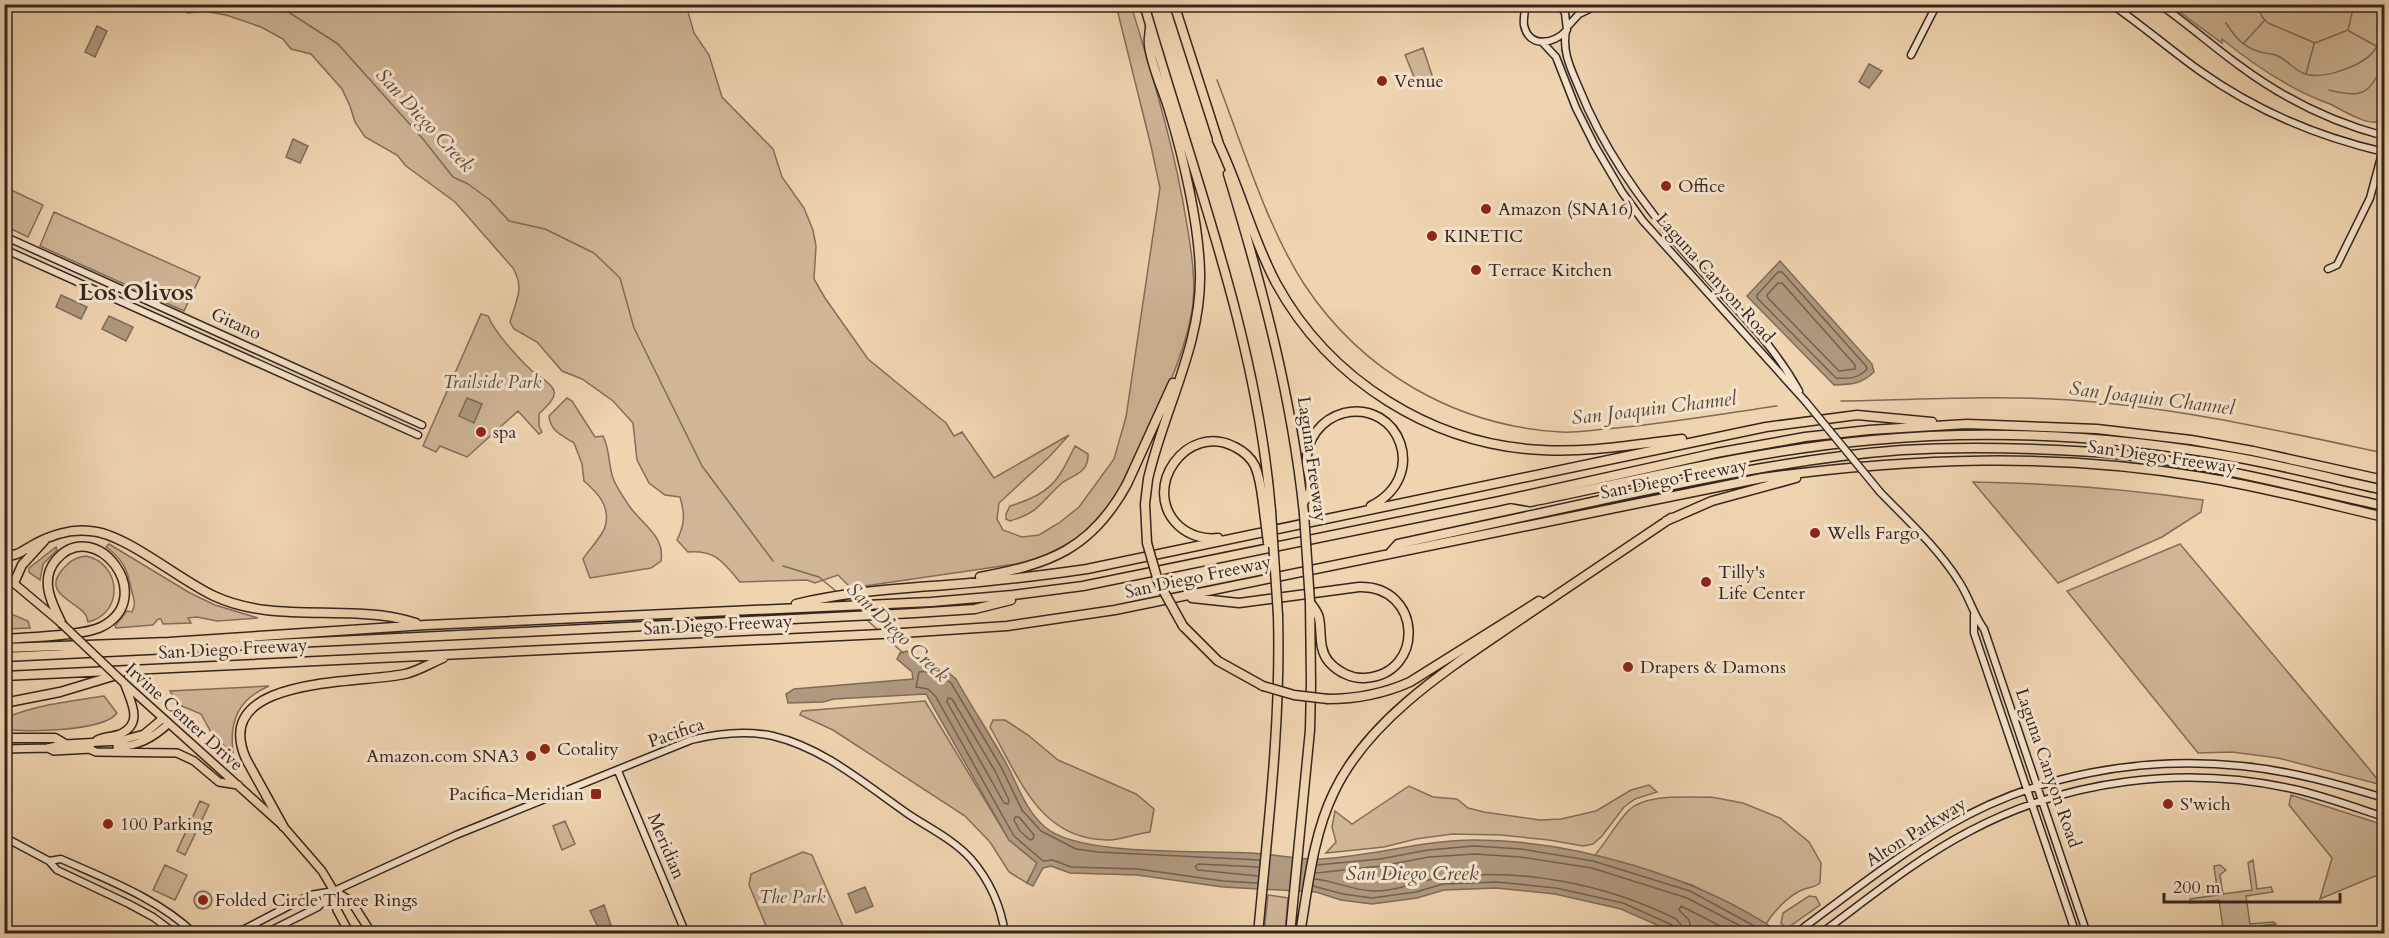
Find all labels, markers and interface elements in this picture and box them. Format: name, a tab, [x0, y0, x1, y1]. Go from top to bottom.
water label: San Diego Creek	[370, 62, 480, 178]
place label: Venue	[1394, 69, 1444, 94]
marker: Venue	[1375, 74, 1389, 88]
place label: Office	[1678, 174, 1725, 199]
marker: Office	[1659, 179, 1673, 193]
place label: Amazon (SNA16)	[1498, 197, 1634, 222]
marker: Amazon (SNA16)	[1479, 202, 1493, 216]
street label: Laguna Canyon Road	[1650, 208, 1780, 349]
place label: KINETIC	[1444, 224, 1523, 249]
marker: KINETIC	[1425, 229, 1439, 243]
place label: Terrace Kitchen	[1488, 258, 1613, 283]
marker: Terrace Kitchen	[1469, 263, 1483, 277]
district label: Los Olivos	[78, 276, 194, 309]
street label: Gitano	[207, 302, 265, 346]
park label: Trailside Park	[443, 370, 541, 395]
water label: San Joaquin Channel	[2068, 374, 2237, 422]
water label: San Joaquin Channel	[1570, 384, 1739, 432]
street label: Laguna Freeway	[1291, 395, 1333, 524]
place label: spa	[493, 420, 517, 445]
marker: spa	[474, 425, 488, 439]
street label: San Diego Freeway	[2086, 434, 2238, 480]
street label: San Diego Freeway	[1598, 452, 1750, 506]
place label: Wells Fargo	[1826, 521, 1920, 546]
marker: Wells Fargo	[1808, 526, 1822, 540]
street label: San Diego Freeway	[1122, 549, 1274, 605]
place label: Tilly's Life Center	[1718, 560, 1805, 606]
marker: Tilly's Life Center	[1699, 575, 1713, 589]
water label: San Diego Creek	[841, 576, 955, 688]
street label: San Diego Freeway	[643, 609, 794, 641]
street label: San Diego Freeway	[158, 633, 309, 665]
place label: Drapers & Damons	[1640, 655, 1786, 680]
street label: Irvine Center Drive	[119, 657, 249, 777]
marker: Drapers & Damons	[1621, 660, 1635, 674]
street label: Laguna Canyon Road	[2009, 685, 2087, 851]
street label: Pacifica	[645, 712, 708, 754]
place label: Cotality	[557, 737, 619, 762]
marker: Cotality	[538, 742, 552, 756]
place label: Amazon.com SNA3	[366, 744, 519, 769]
marker: Amazon.com SNA3	[524, 749, 538, 763]
place label: Pacifica-Meridian	[449, 782, 585, 807]
marker: Pacifica-Meridian	[589, 787, 603, 801]
street label: Alton Parkway	[1861, 791, 1971, 873]
place label: S'wich	[2180, 792, 2231, 817]
marker: S'wich	[2161, 797, 2175, 811]
street label: Meridian	[641, 809, 691, 884]
place label: 100 Parking	[120, 812, 213, 837]
marker: 100 Parking	[101, 817, 115, 831]
water label: San Diego Creek	[1345, 860, 1479, 887]
scale bar	[2164, 866, 2340, 904]
text: 200 m	[2173, 875, 2221, 900]
park label: The Park	[759, 885, 825, 910]
place label: Folded Circle Three Rings	[215, 888, 418, 913]
marker: Folded Circle Three Rings	[196, 893, 210, 907]

